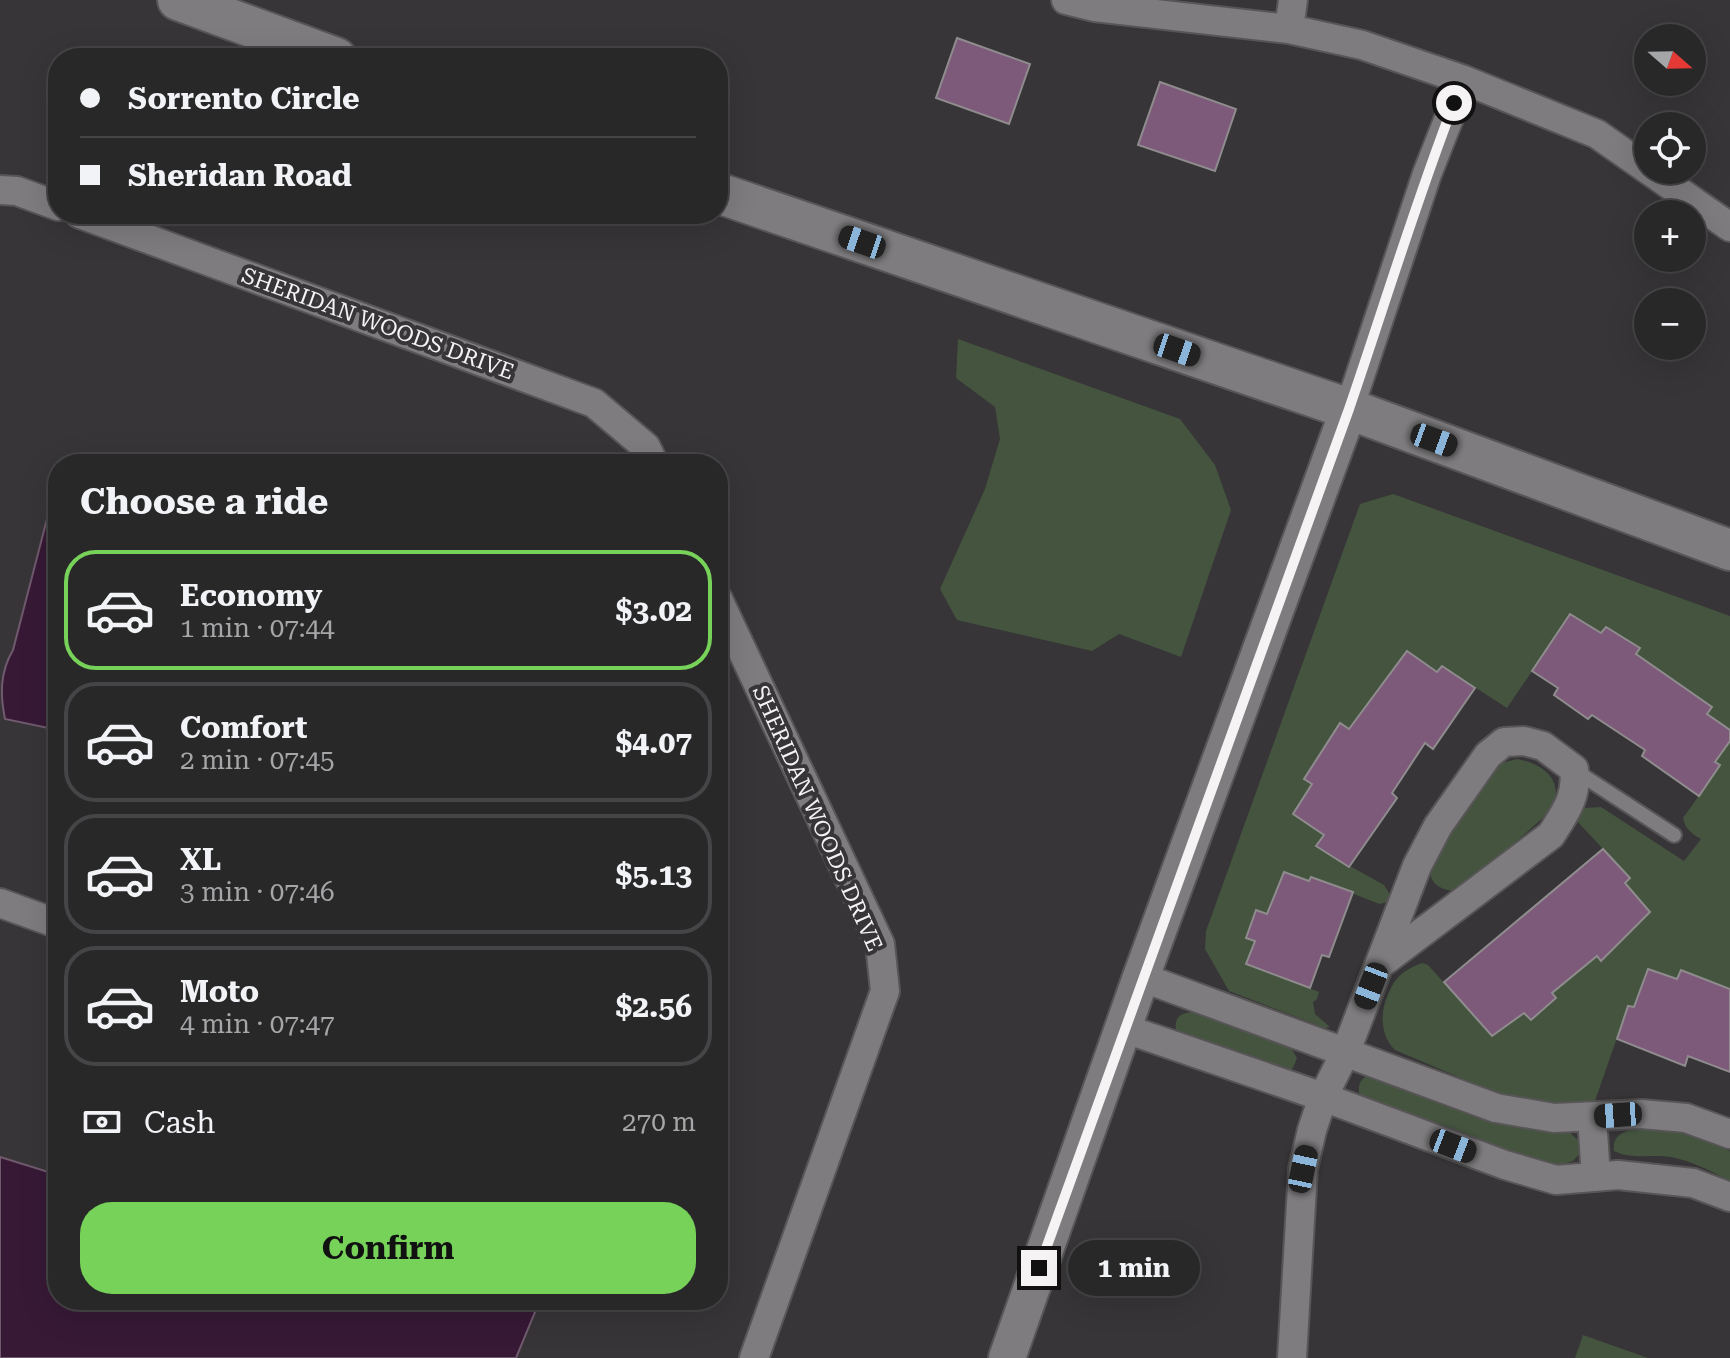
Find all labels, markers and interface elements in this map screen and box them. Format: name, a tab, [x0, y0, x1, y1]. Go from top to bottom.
north arrow	[1634, 24, 1706, 96]
map controls	[1634, 24, 1706, 360]
text: Sorrento Circle	[128, 81, 360, 116]
route start	[1436, 85, 1472, 121]
button: locate	[1634, 112, 1706, 184]
text: Sheridan Road	[128, 158, 352, 193]
button: +	[1634, 200, 1706, 272]
car	[835, 223, 889, 261]
street label: SHERIDAN WOODS DRIVE	[238, 262, 517, 384]
button: −	[1634, 288, 1706, 360]
car	[1150, 331, 1204, 369]
car	[1407, 421, 1461, 459]
text: Choose a ride	[80, 481, 328, 523]
icon: car	[84, 574, 156, 646]
text: Economy	[180, 578, 322, 613]
text: $3.02	[615, 593, 692, 628]
text: 1 min · 07:44	[180, 613, 335, 643]
street label: SHERIDAN WOODS DRIVE	[748, 682, 888, 955]
icon: car	[84, 706, 156, 778]
text: Comfort	[180, 710, 307, 745]
text: $4.07	[615, 725, 692, 760]
text: 2 min · 07:45	[180, 745, 335, 775]
icon: car	[84, 838, 156, 910]
text: XL	[180, 842, 221, 877]
text: $5.13	[615, 857, 692, 892]
text: 3 min · 07:46	[180, 877, 335, 907]
car	[1351, 959, 1391, 1013]
icon: car	[84, 970, 156, 1042]
text: Moto	[180, 974, 259, 1009]
text: $2.56	[615, 989, 692, 1024]
text: 4 min · 07:47	[180, 1009, 335, 1039]
icon: cash	[80, 1100, 124, 1144]
car	[1593, 1101, 1643, 1129]
text: Cash	[144, 1105, 215, 1140]
text: 270 m	[622, 1107, 696, 1137]
car	[1426, 1126, 1480, 1166]
car	[1286, 1143, 1320, 1195]
button: Confirm	[80, 1202, 696, 1294]
callout: 1 min	[1067, 1240, 1199, 1296]
route end	[1021, 1250, 1057, 1286]
text: 1 min	[1098, 1253, 1170, 1283]

